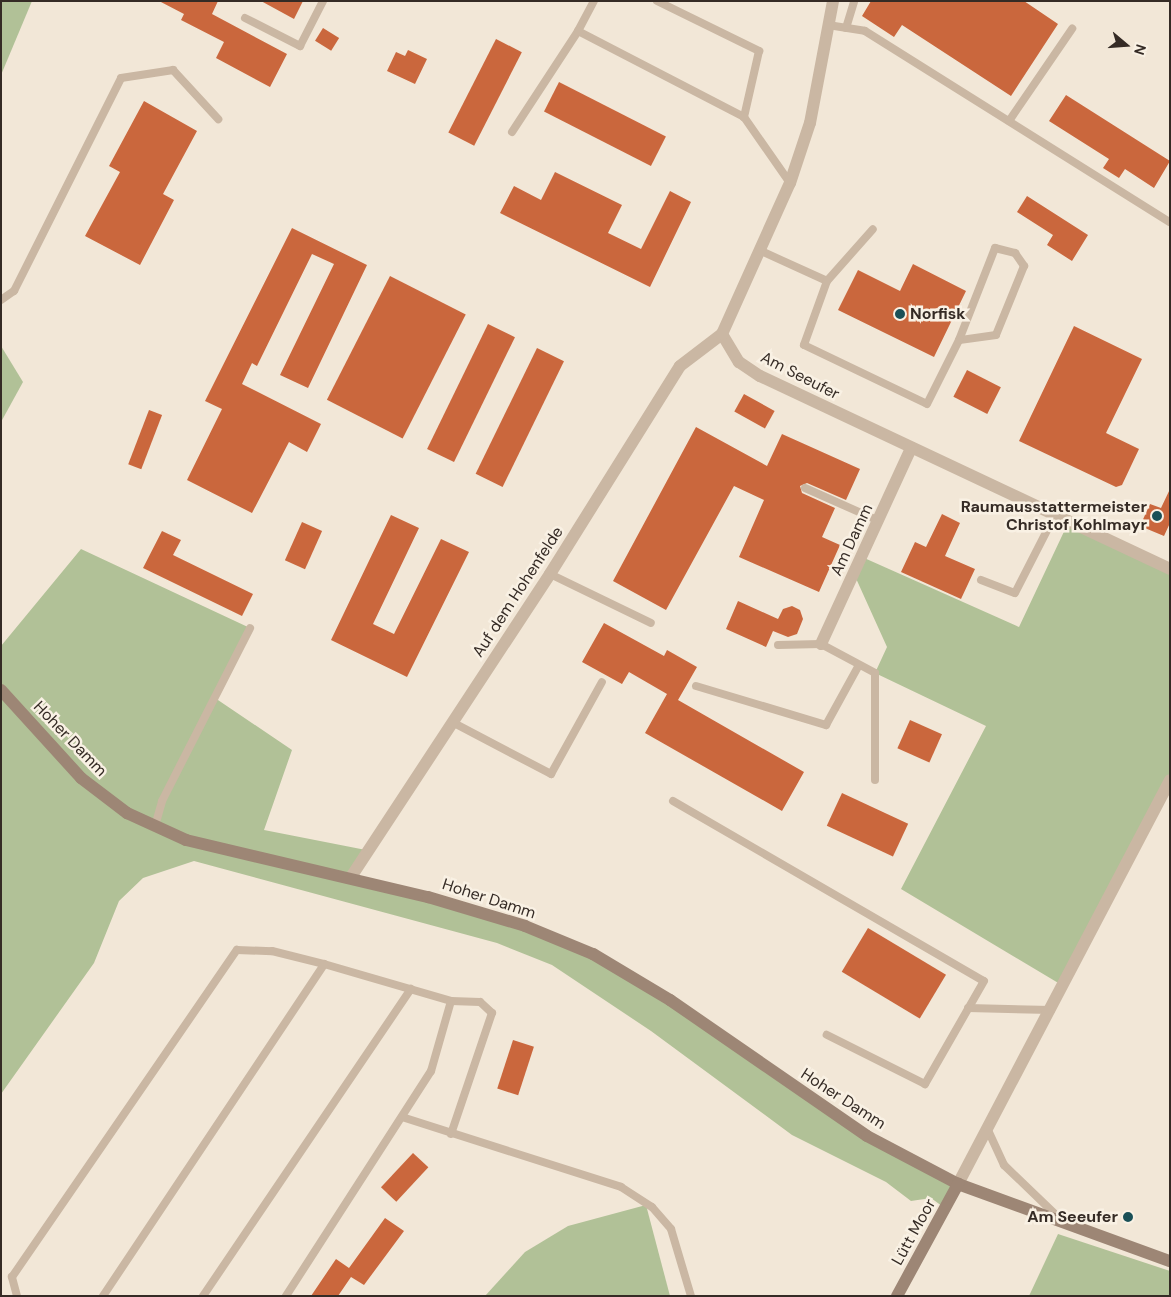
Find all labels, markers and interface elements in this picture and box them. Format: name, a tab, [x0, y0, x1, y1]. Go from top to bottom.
north arrow	[1101, 20, 1151, 70]
text: N	[1130, 42, 1150, 57]
place label: Norfisk	[910, 304, 965, 324]
marker: Norfisk	[894, 308, 906, 320]
street label: Am Seeufer	[757, 348, 843, 404]
place label: Raumausstattermeister Christof Kohlmayr	[961, 497, 1147, 535]
street label: Am Damm	[827, 501, 877, 579]
marker: Raumausstattermeister Christof Kohlmayr	[1151, 510, 1163, 522]
street label: Auf dem Hohenfelde	[469, 523, 567, 661]
street label: Hoher Damm	[29, 697, 111, 781]
street label: Hoher Damm	[440, 875, 538, 923]
street label: Hoher Damm	[797, 1065, 889, 1133]
street label: Lütt Moor	[888, 1196, 940, 1268]
place label: Am Seeufer	[1027, 1207, 1118, 1227]
marker: Am Seeufer	[1122, 1211, 1134, 1223]

